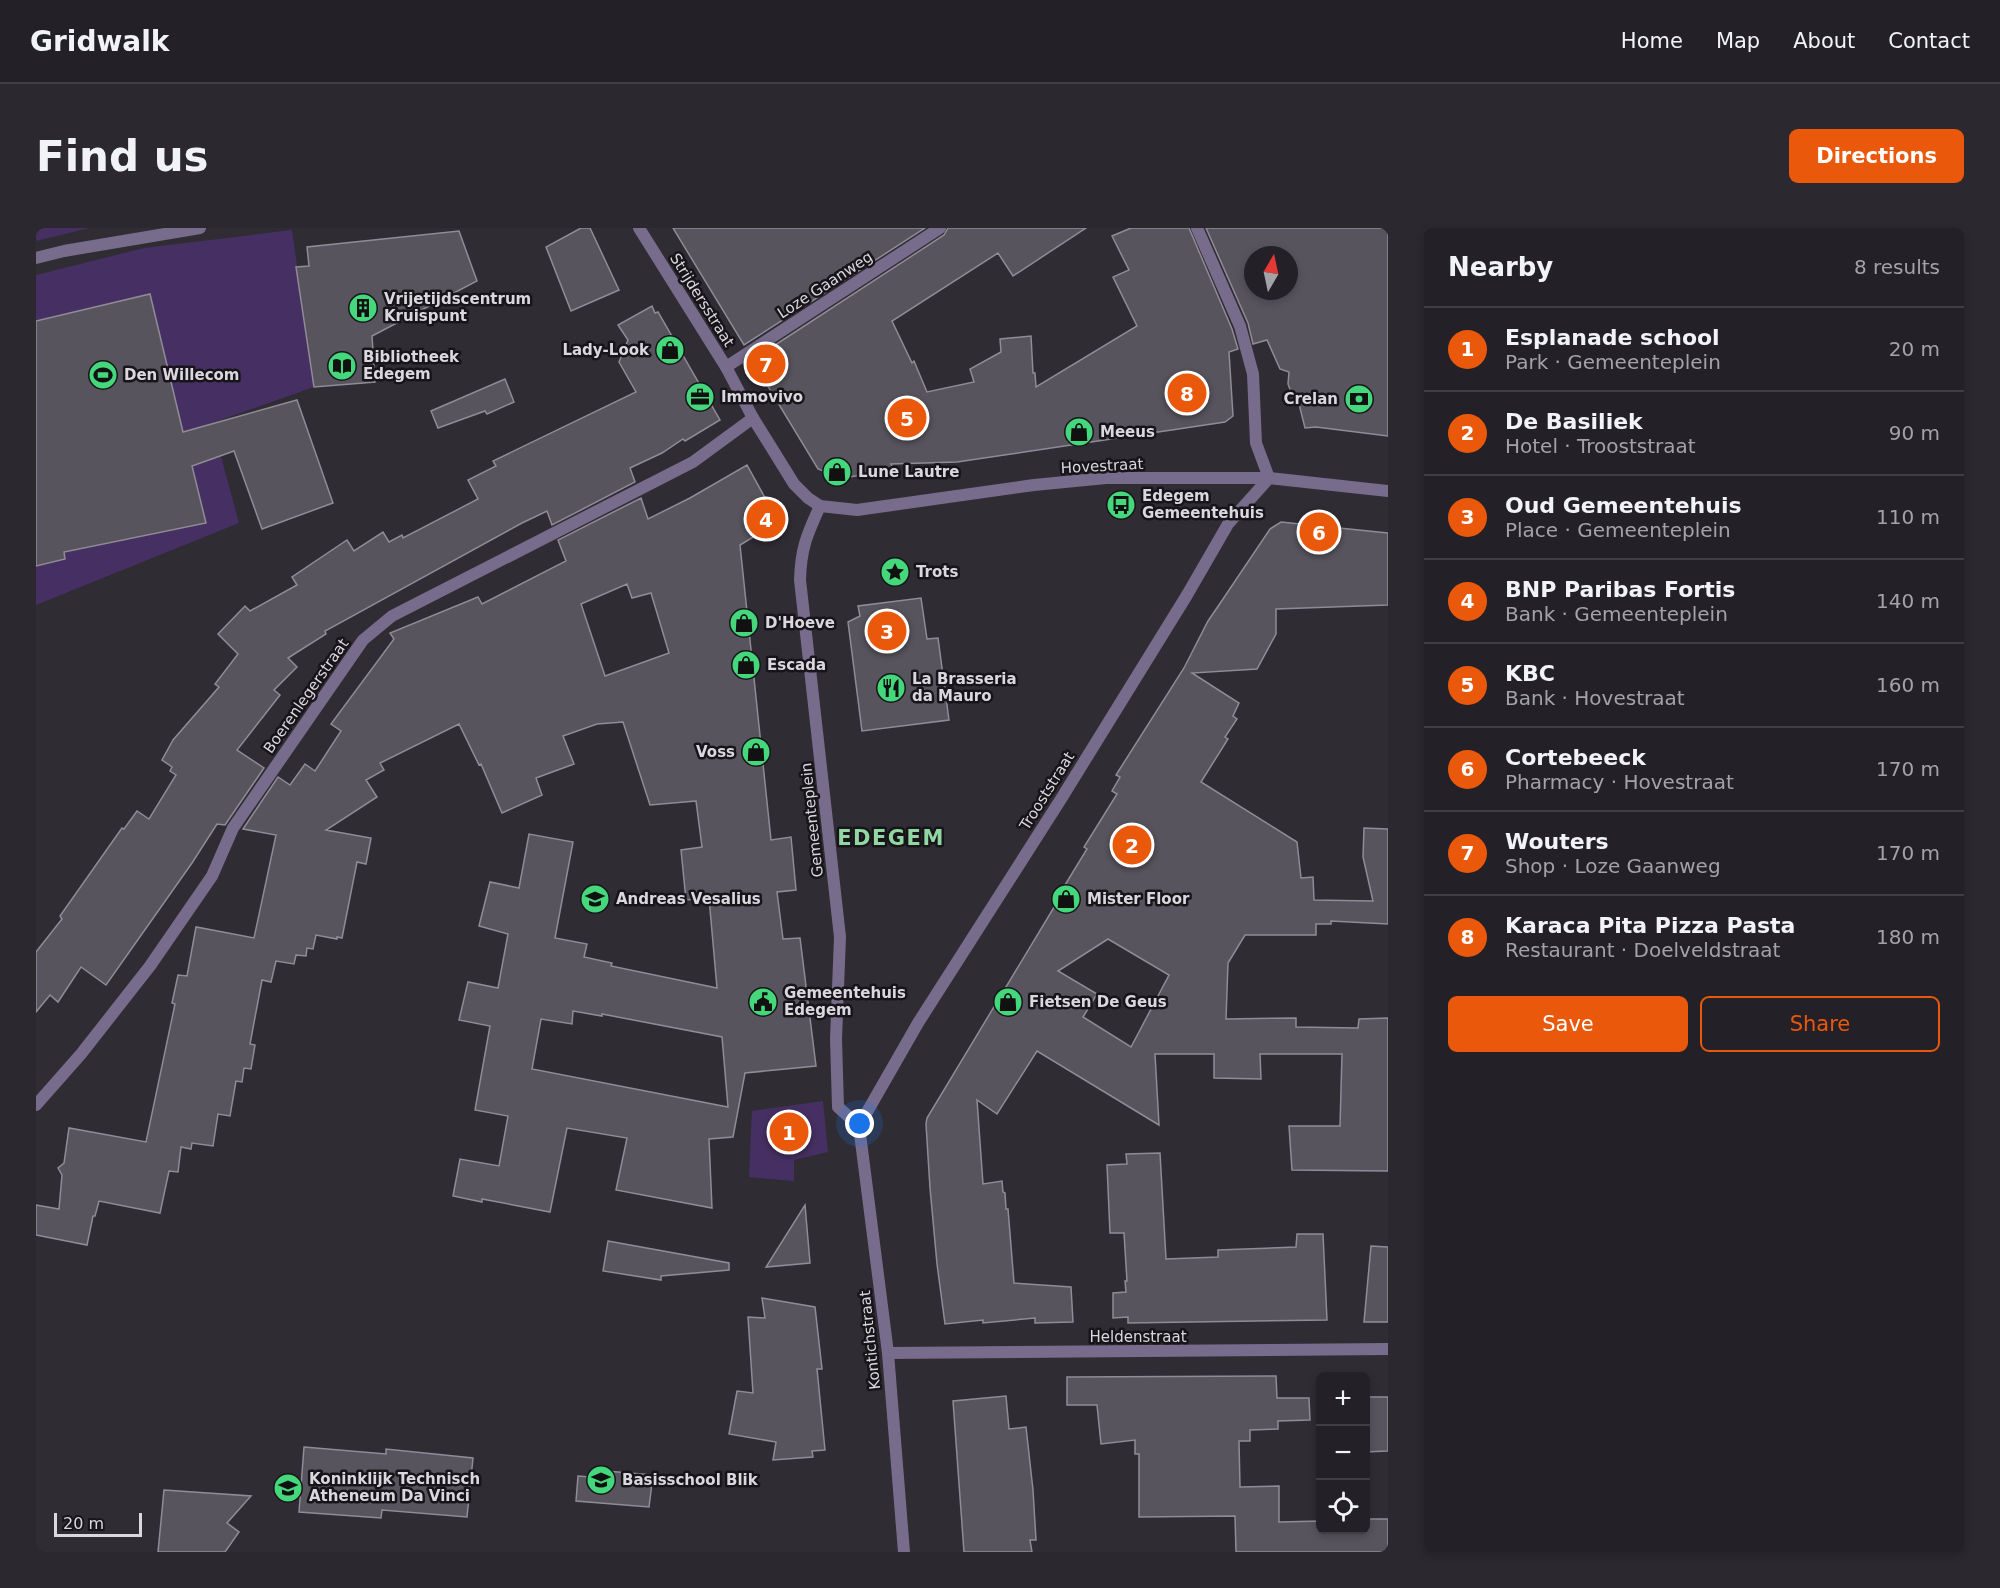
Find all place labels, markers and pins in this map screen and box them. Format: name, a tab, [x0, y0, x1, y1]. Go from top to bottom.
place label: Vrijetijdscentrum Kruispunt	[384, 290, 531, 325]
building icon: Vrijetijdscentrum Kruispunt	[347, 292, 379, 324]
shop icon: Lady-Look	[654, 334, 686, 366]
place label: Lady-Look	[562, 341, 650, 359]
pin: 7	[746, 342, 786, 386]
place label: Bibliotheek Edegem	[363, 348, 460, 383]
library icon: Bibliotheek Edegem	[326, 350, 358, 382]
sports icon: Den Willecom	[87, 359, 119, 391]
place label: Den Willecom	[124, 366, 240, 384]
pin: 8	[1168, 370, 1206, 416]
office icon: Immovivo	[684, 381, 716, 413]
bank icon: Crelan	[1343, 383, 1375, 415]
place label: Immovivo	[721, 388, 803, 406]
place label: Crelan	[1283, 390, 1338, 408]
pin: 5	[888, 396, 926, 441]
shop icon: Meeus	[1063, 416, 1095, 448]
place label: Meeus	[1100, 423, 1155, 441]
shop icon: Lune Lautre	[821, 456, 853, 488]
place label: Lune Lautre	[858, 463, 959, 481]
place label: Edegem Gemeentehuis	[1142, 487, 1264, 522]
bus stop icon: Edegem Gemeentehuis	[1105, 489, 1137, 521]
pin: 4	[746, 496, 786, 542]
pin: 6	[1300, 510, 1338, 554]
place icon: Trots	[879, 556, 911, 588]
place label: Trots	[916, 563, 958, 581]
shop icon: D'Hoeve	[728, 607, 760, 639]
pin: 3	[868, 608, 906, 654]
place label: D'Hoeve	[765, 614, 835, 632]
shop icon: Escada	[730, 649, 762, 681]
place label: Escada	[767, 656, 826, 674]
place label: La Brasseria da Mauro	[912, 670, 1017, 705]
restaurant icon: La Brasseria da Mauro	[875, 672, 907, 704]
shop icon: Voss	[740, 736, 772, 768]
place label: Voss	[696, 743, 735, 761]
pin: 2	[1112, 822, 1152, 868]
school or university icon: Andreas Vesalius	[579, 883, 611, 915]
shop icon: Mister Floor	[1050, 883, 1082, 915]
place label: Andreas Vesalius	[616, 890, 761, 908]
place label: Mister Floor	[1087, 890, 1190, 908]
place label: Gemeentehuis Edegem	[784, 984, 906, 1019]
public building icon: Gemeentehuis Edegem	[747, 986, 779, 1018]
shop icon: Fietsen De Geus	[992, 986, 1024, 1018]
place label: Fietsen De Geus	[1029, 993, 1167, 1011]
pin: 1	[770, 1110, 808, 1154]
school or university icon: Basisschool Blik	[585, 1464, 617, 1496]
place label: Koninklijk Technisch Atheneum Da Vinci	[309, 1470, 480, 1505]
place label: Basisschool Blik	[622, 1471, 759, 1489]
school or university icon: Koninklijk Technisch Atheneum Da Vinci	[272, 1472, 304, 1504]

